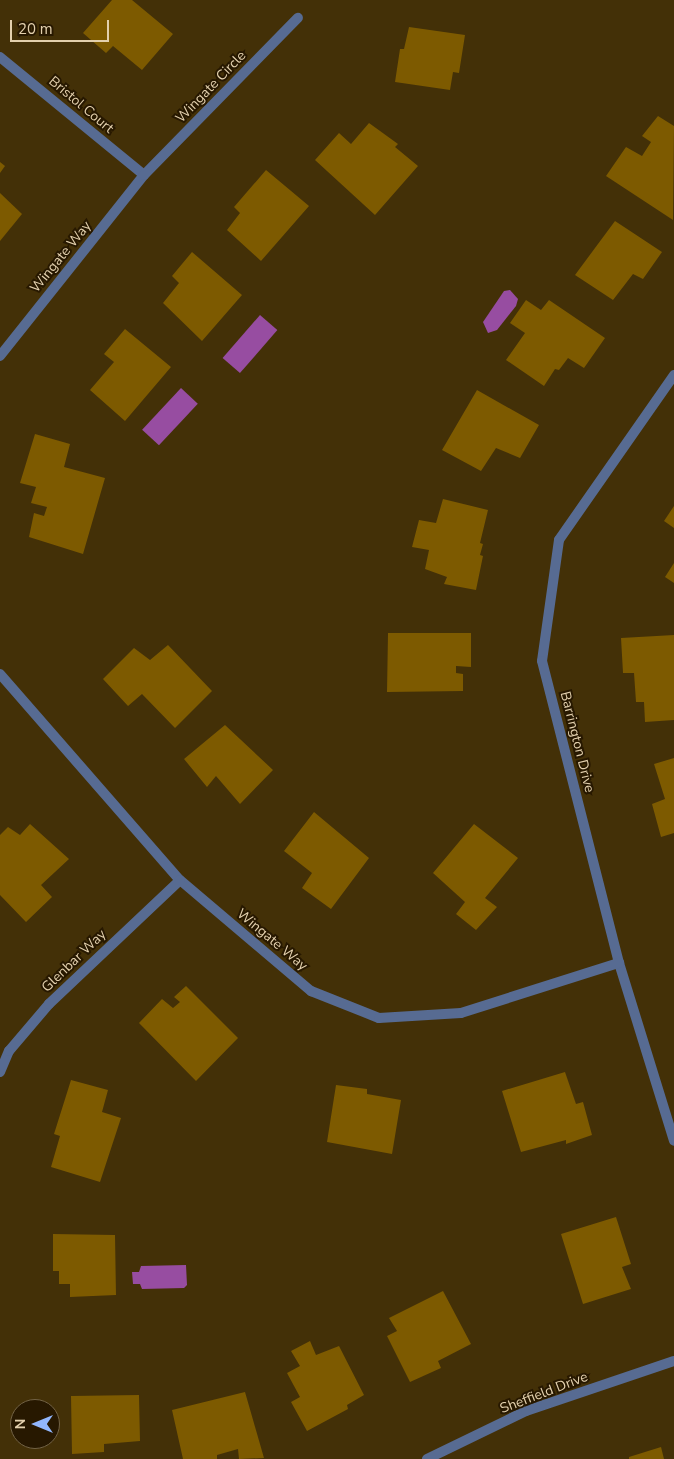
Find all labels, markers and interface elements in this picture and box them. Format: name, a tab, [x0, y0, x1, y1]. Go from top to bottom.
scale bar	[12, 10, 111, 42]
text: 20 m	[18, 19, 53, 39]
street label: Wingate Circle	[172, 47, 250, 127]
street label: Bristol Court	[45, 73, 117, 137]
street label: Wingate Way	[27, 218, 95, 296]
street label: Barrington Drive	[556, 690, 598, 794]
street label: Wingate Way	[233, 906, 311, 974]
street label: Glenbar Way	[38, 926, 110, 996]
street label: Sheffield Drive	[498, 1369, 590, 1417]
north arrow	[10, 1399, 60, 1449]
text: N	[11, 1419, 30, 1429]

